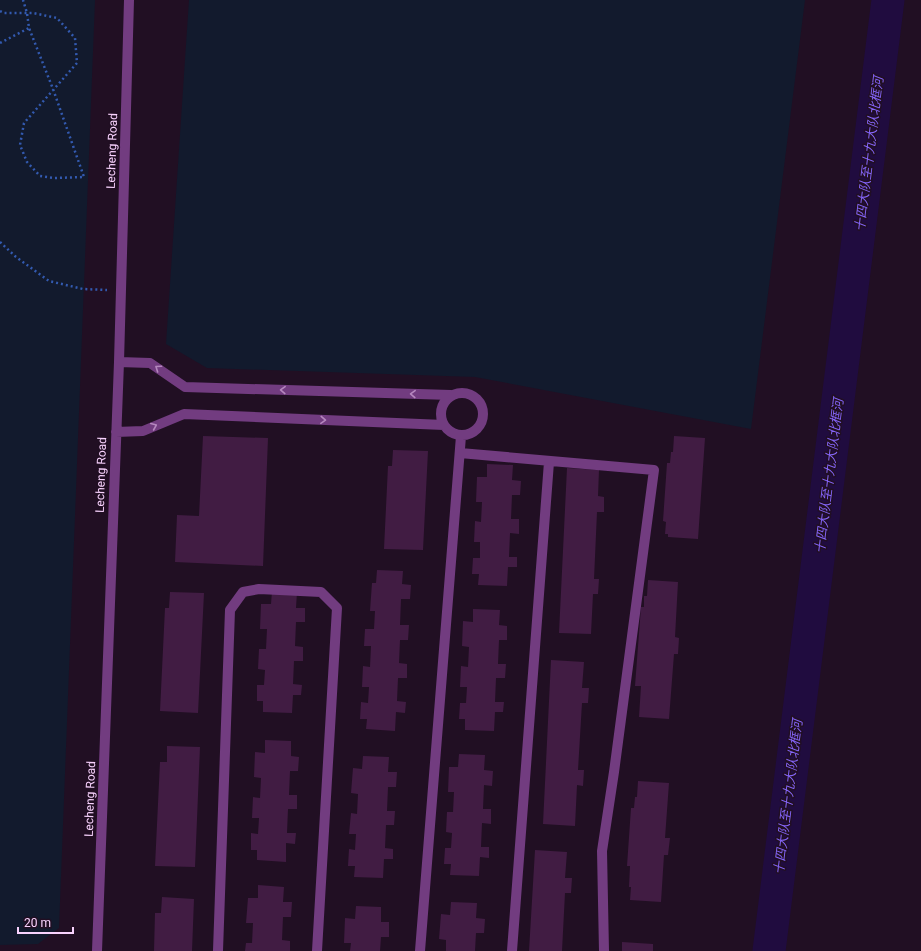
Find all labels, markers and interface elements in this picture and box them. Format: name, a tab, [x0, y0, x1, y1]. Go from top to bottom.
water label: 十四大队至十九大队北框河	[852, 73, 886, 232]
street label: Lecheng Road	[104, 113, 120, 189]
one-way arrow	[156, 366, 163, 373]
one-way arrow	[280, 386, 286, 394]
one-way arrow	[410, 390, 416, 398]
water label: 十四大队至十九大队北框河	[812, 395, 846, 554]
one-way arrow	[320, 416, 326, 424]
one-way arrow	[150, 423, 157, 431]
street label: Lecheng Road	[93, 437, 109, 513]
water label: 十四大队至十九大队北框河	[771, 716, 805, 875]
street label: Lecheng Road	[82, 761, 98, 837]
scale bar	[18, 909, 73, 935]
text: 20 m	[24, 916, 51, 930]

